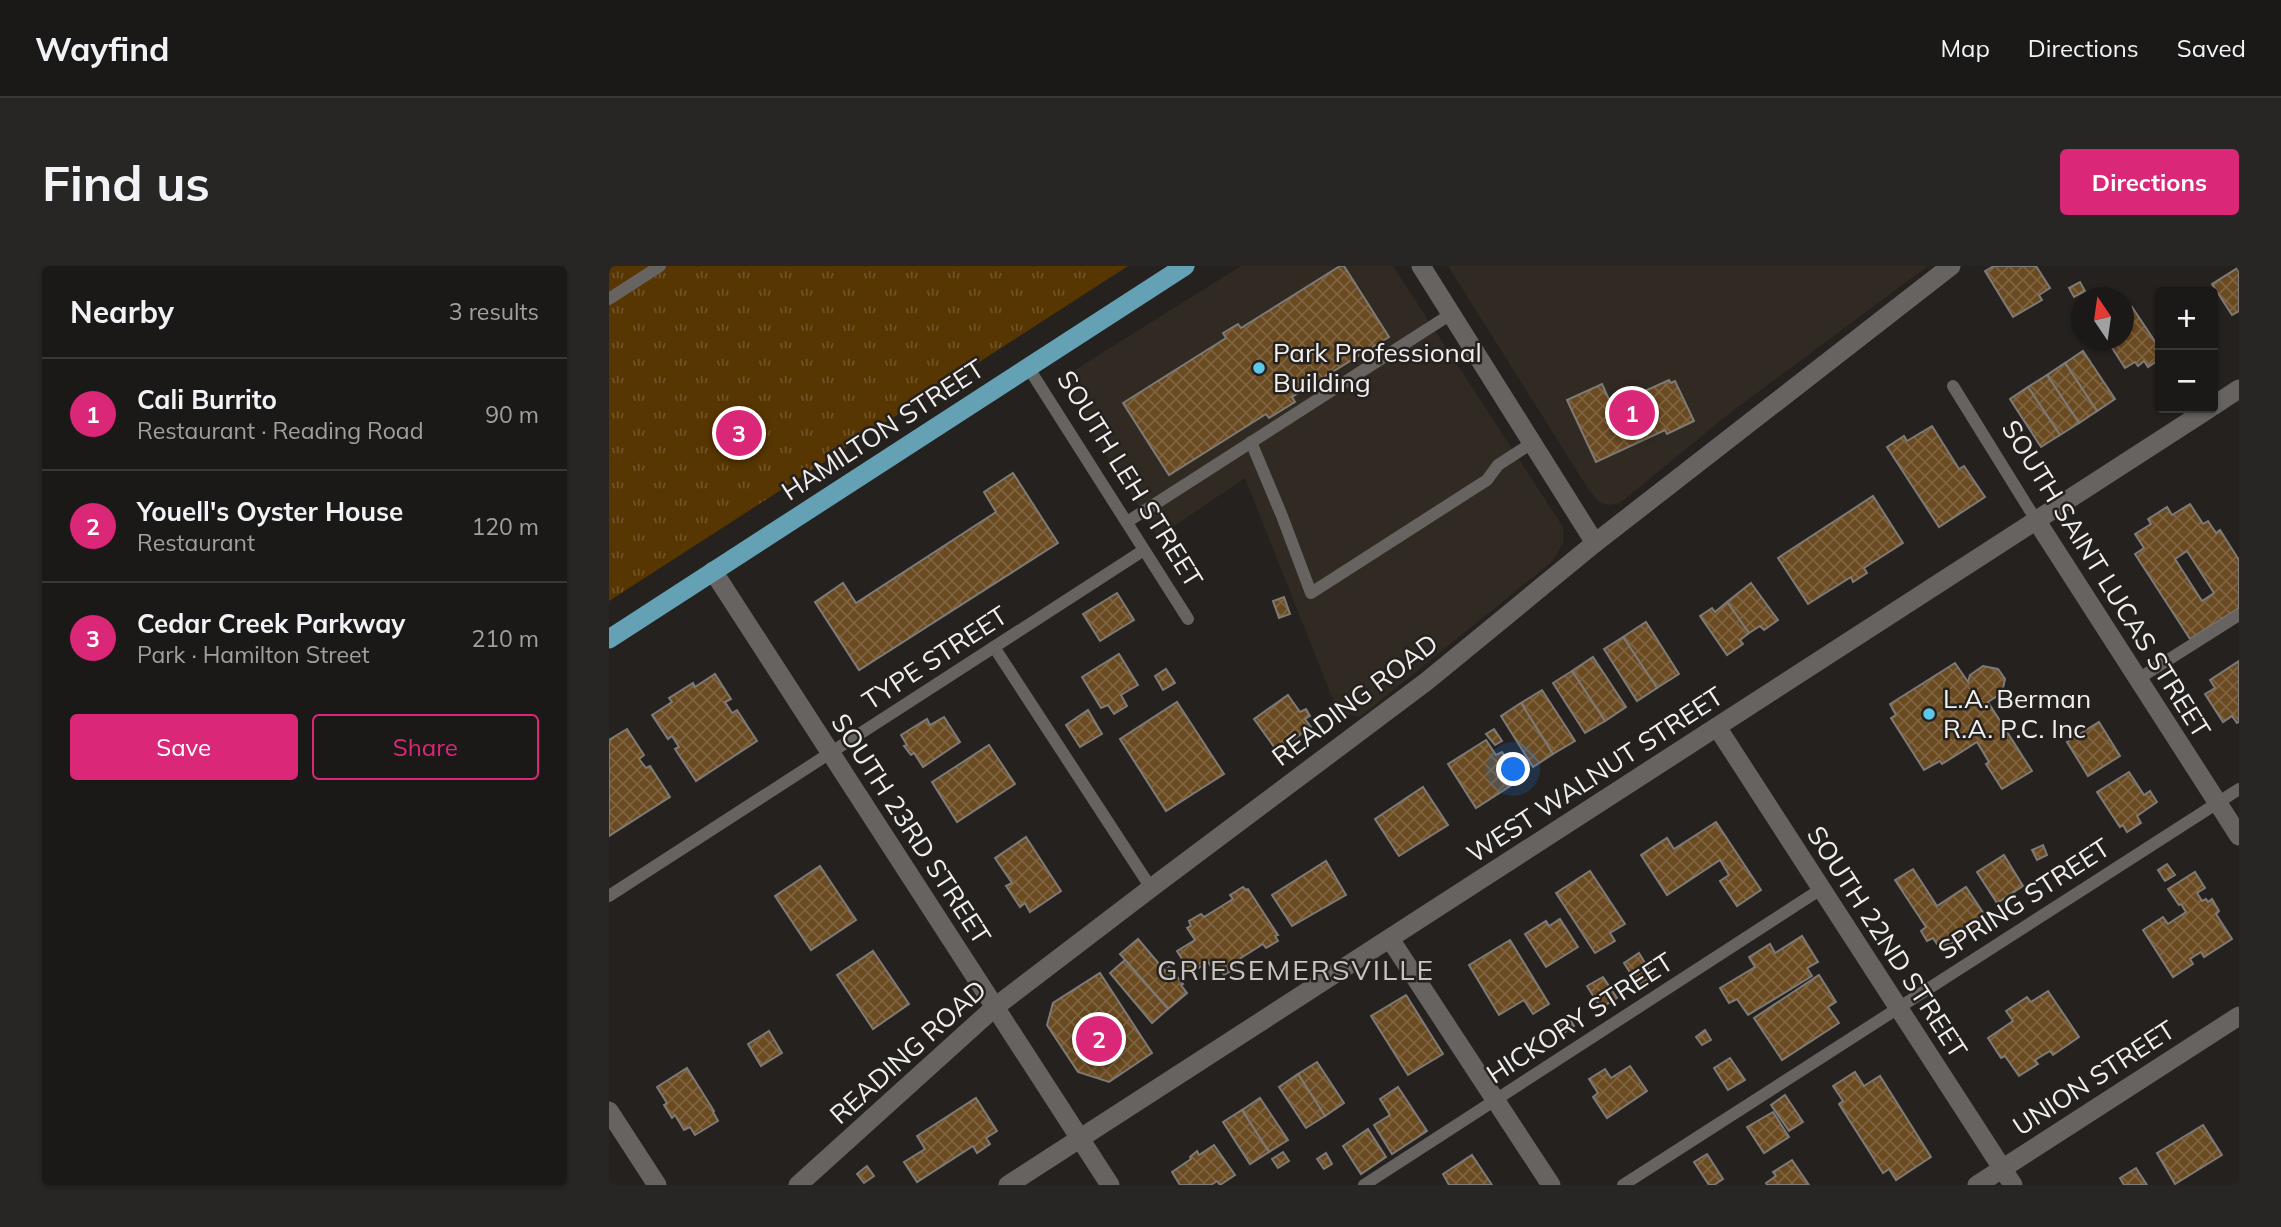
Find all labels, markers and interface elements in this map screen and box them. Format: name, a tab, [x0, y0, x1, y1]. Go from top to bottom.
text: Wayfind	[35, 28, 170, 69]
text: Map	[1940, 33, 1990, 63]
text: Directions	[2028, 33, 2139, 63]
text: Saved	[2177, 33, 2246, 63]
button: Directions	[2060, 149, 2239, 215]
text: Find us	[42, 152, 210, 213]
north arrow	[2071, 287, 2134, 350]
map controls	[2155, 287, 2218, 413]
button: +	[2155, 287, 2218, 350]
text: Nearby	[70, 293, 174, 331]
text: 3 results	[449, 297, 539, 326]
place label: Park Professional Building	[1273, 336, 1482, 399]
button: −	[2155, 350, 2218, 413]
street label: HAMILTON STREET	[775, 352, 991, 507]
marker: Park Professional Building	[1251, 360, 1267, 376]
street label: SOUTH LEH STREET	[1050, 364, 1211, 593]
text: Cali Burrito	[137, 383, 277, 416]
pin: 1	[1609, 387, 1655, 439]
text: 1	[86, 400, 100, 429]
text: 90 m	[485, 400, 539, 429]
pin: 3	[716, 407, 762, 459]
street label: SOUTH SAINT LUCAS STREET	[1995, 414, 2218, 744]
text: Restaurant · Reading Road	[137, 416, 423, 445]
text: Youell's Oyster House	[137, 495, 403, 528]
text: 2	[86, 512, 100, 541]
text: 120 m	[471, 512, 539, 541]
text: Restaurant	[137, 528, 255, 557]
street label: TYPE STREET	[856, 598, 1014, 717]
text: Cedar Creek Parkway	[137, 607, 405, 640]
text: 3	[86, 624, 100, 653]
text: 210 m	[471, 624, 539, 653]
street label: READING ROAD	[1265, 626, 1444, 773]
text: Park · Hamilton Street	[137, 640, 369, 669]
street label: WEST WALNUT STREET	[1460, 679, 1729, 870]
place label: L.A. Berman R.A. P.C. Inc	[1943, 682, 2091, 745]
marker: L.A. Berman R.A. P.C. Inc	[1921, 706, 1937, 722]
street label: SOUTH 23RD STREET	[824, 707, 999, 951]
button: Save	[70, 714, 298, 780]
button: Share	[312, 714, 539, 780]
your location	[1496, 752, 1530, 786]
street label: SOUTH 22ND STREET	[1800, 820, 1975, 1064]
street label: SPRING STREET	[1931, 831, 2116, 966]
street label: HICKORY STREET	[1480, 945, 1680, 1090]
district label: GRIESEMERSVILLE	[1157, 952, 1435, 987]
street label: READING ROAD	[822, 973, 993, 1131]
pin: 2	[1076, 1013, 1122, 1065]
street label: UNION STREET	[2006, 1013, 2181, 1142]

